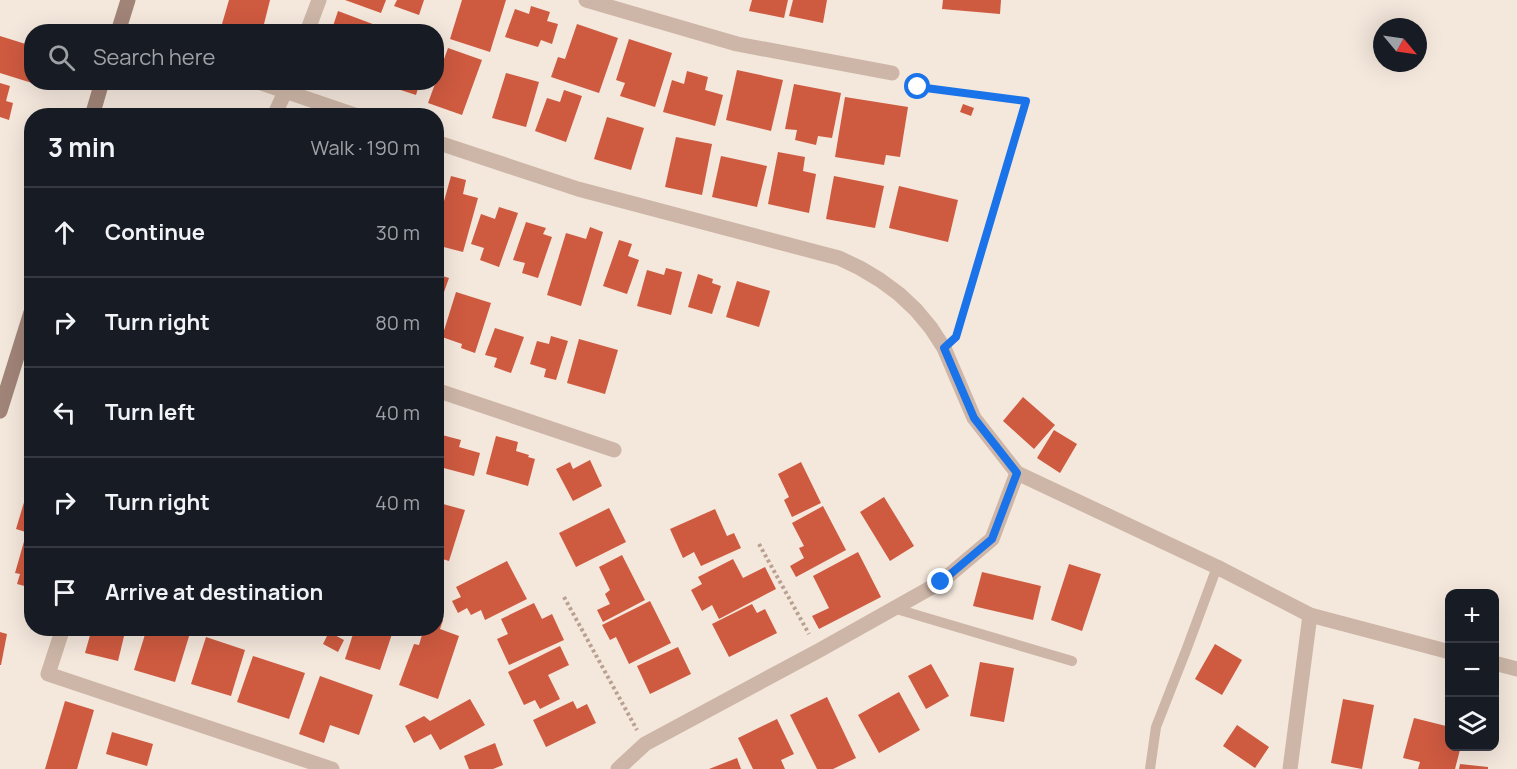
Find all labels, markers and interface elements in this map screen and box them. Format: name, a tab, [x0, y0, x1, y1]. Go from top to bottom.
north arrow	[1373, 18, 1427, 72]
search box	[24, 24, 444, 90]
icon: search	[45, 41, 78, 74]
text: Search here	[93, 42, 215, 72]
route start	[904, 73, 930, 99]
text: 3 min	[48, 129, 115, 165]
text: Walk · 190 m	[311, 134, 420, 161]
icon: ahead	[48, 216, 81, 249]
text: Continue	[105, 217, 205, 247]
text: 30 m	[376, 219, 420, 246]
icon: right	[48, 306, 81, 339]
text: Turn right	[105, 307, 210, 337]
text: 80 m	[375, 309, 420, 336]
icon: left	[48, 396, 81, 429]
text: Turn left	[105, 397, 195, 427]
text: 40 m	[375, 399, 420, 426]
icon: right	[48, 486, 81, 519]
text: Turn right	[105, 487, 210, 517]
text: 40 m	[375, 489, 420, 516]
route end	[927, 568, 953, 594]
icon: arrive	[48, 576, 81, 609]
text: Arrive at destination	[105, 577, 323, 607]
map controls	[1445, 589, 1499, 751]
button: +	[1445, 589, 1499, 643]
button: −	[1445, 643, 1499, 697]
button: layers	[1445, 697, 1499, 751]

